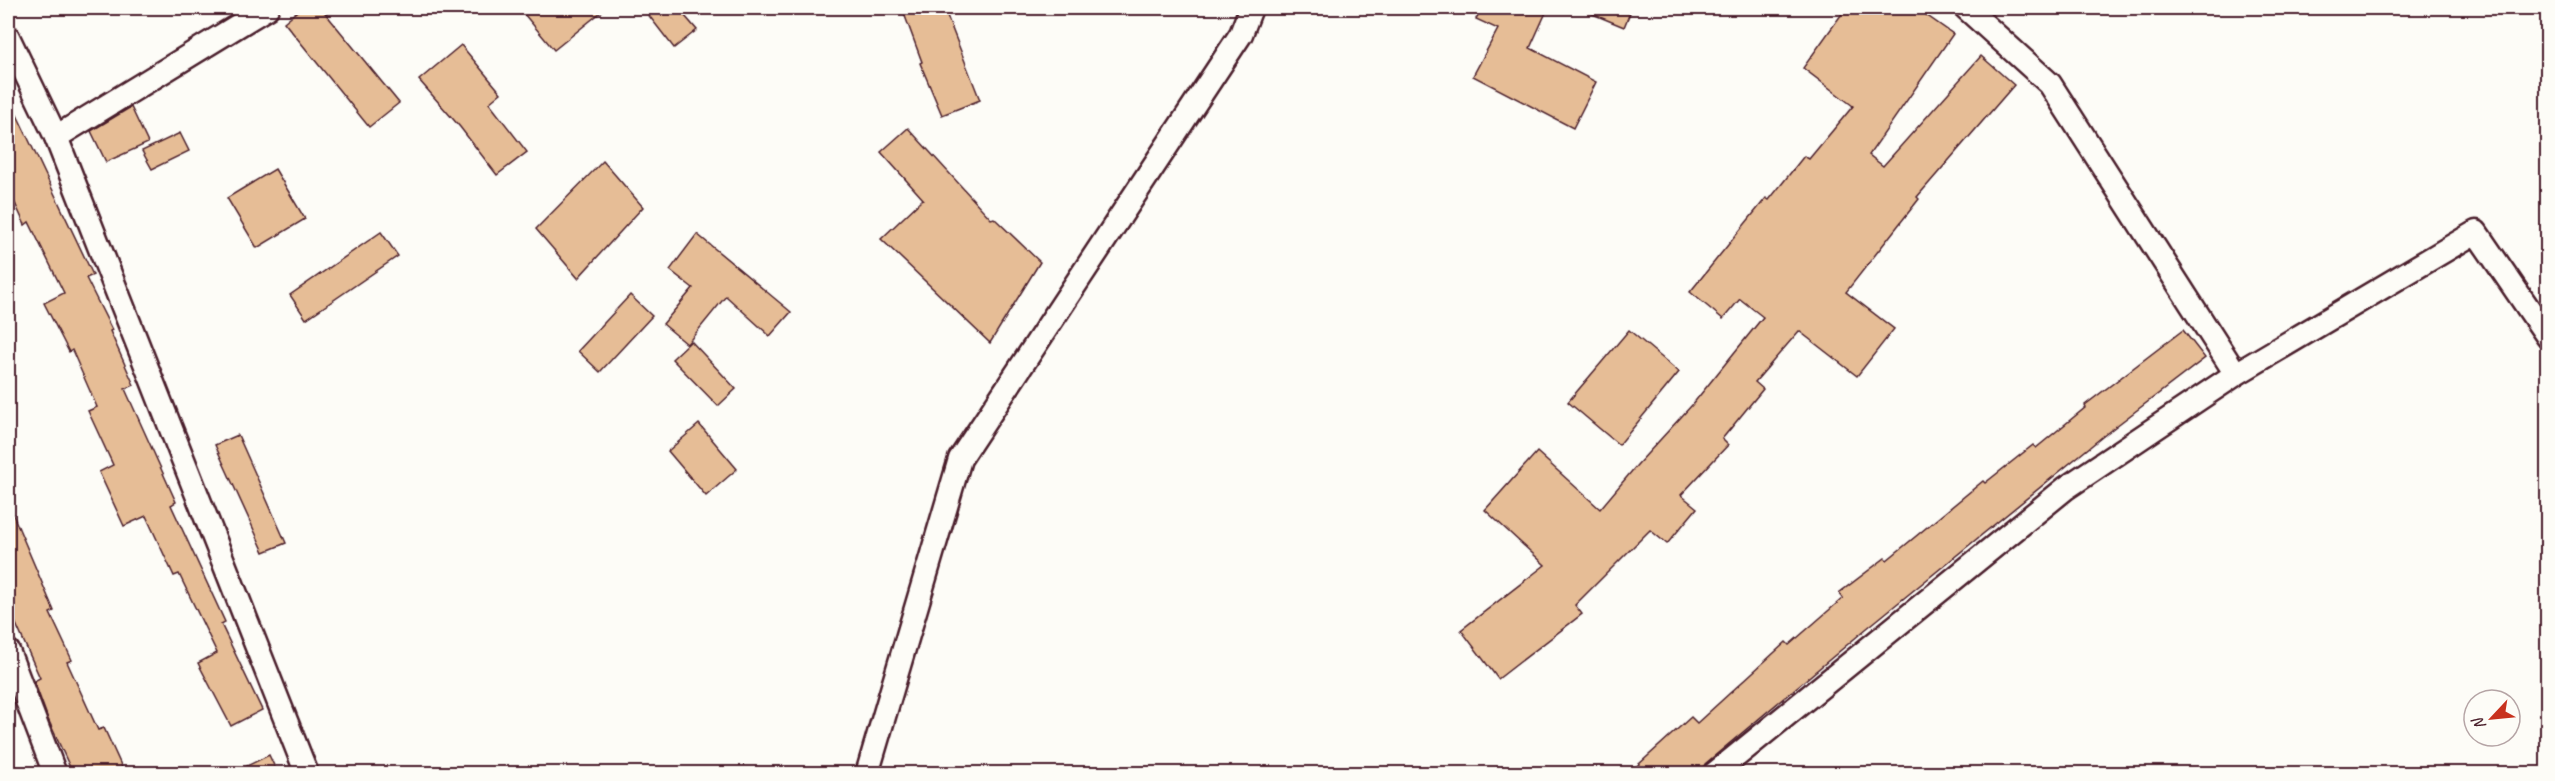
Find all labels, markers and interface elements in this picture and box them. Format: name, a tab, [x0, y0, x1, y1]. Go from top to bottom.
north arrow	[2462, 688, 2522, 748]
text: N	[2467, 713, 2491, 733]

